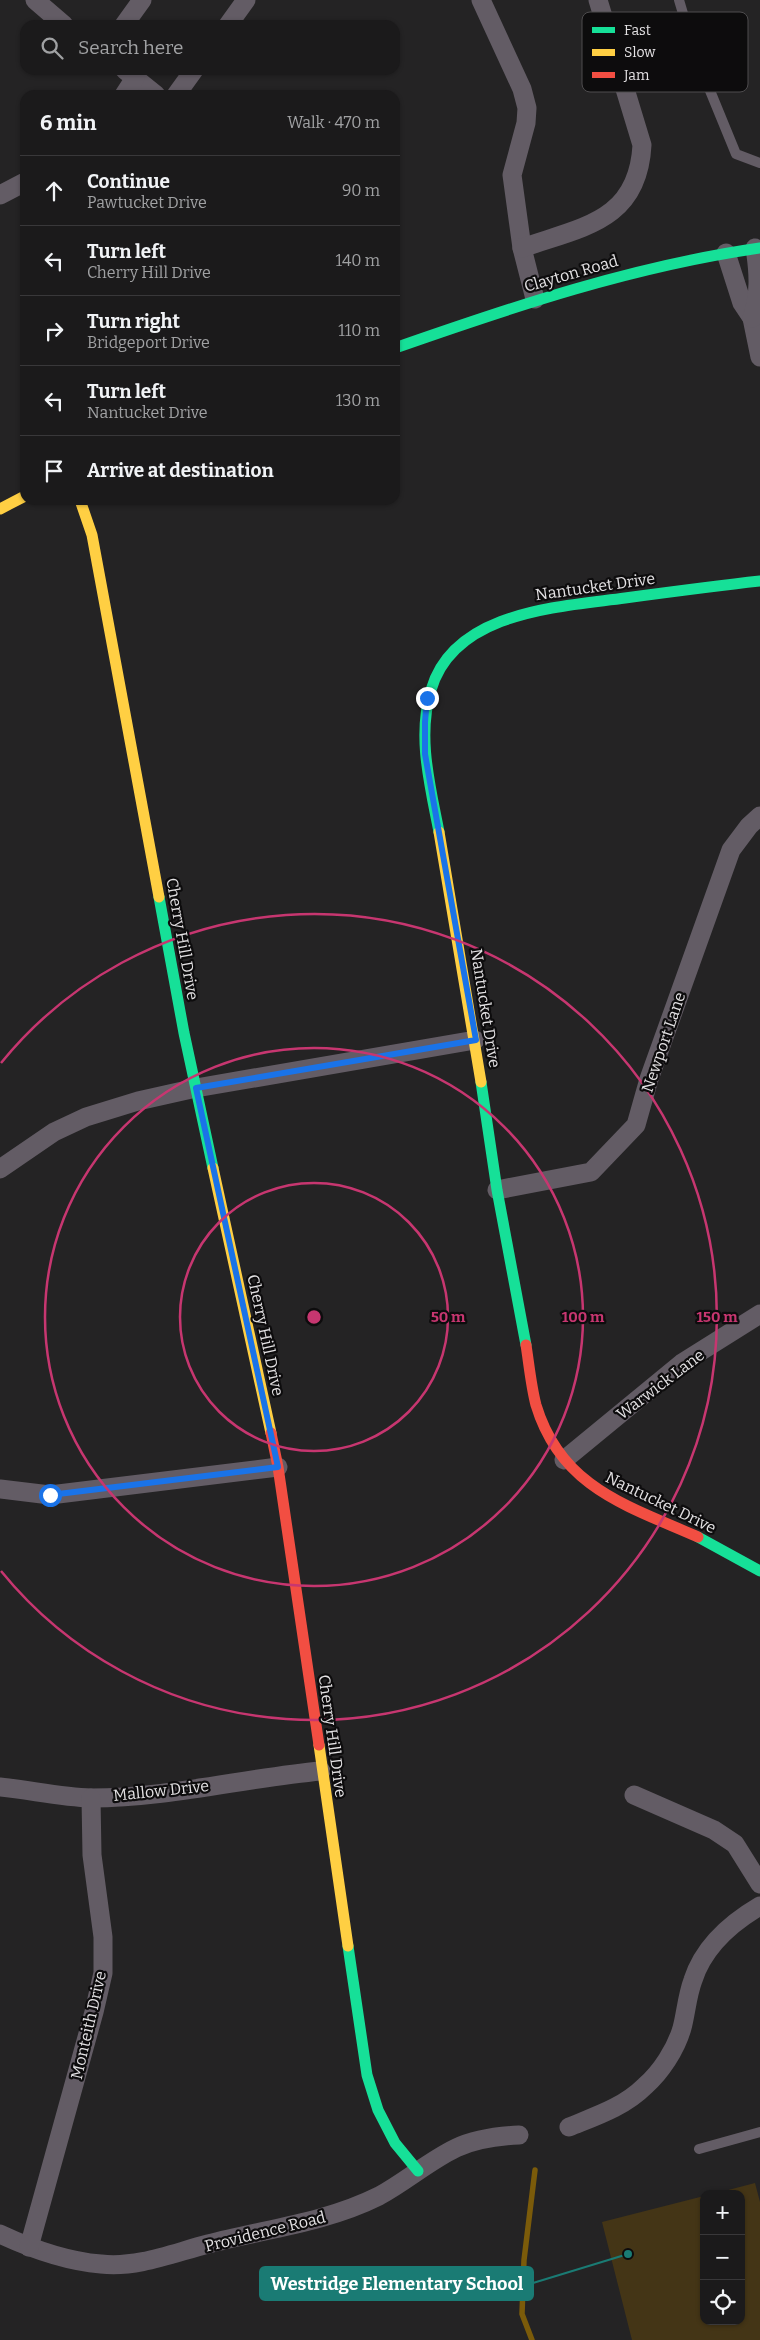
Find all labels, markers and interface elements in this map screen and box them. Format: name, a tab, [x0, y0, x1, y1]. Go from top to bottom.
legend	[582, 12, 748, 92]
search box	[20, 20, 400, 75]
text: Fast	[624, 22, 651, 39]
icon: search	[38, 34, 66, 62]
text: Search here	[78, 36, 183, 59]
text: Slow	[624, 44, 656, 61]
text: Jam	[623, 67, 650, 84]
text: 6 min	[40, 110, 96, 136]
text: Walk · 470 m	[287, 113, 380, 132]
text: Continue	[87, 170, 170, 193]
icon: ahead	[40, 177, 68, 205]
text: 90 m	[342, 181, 380, 200]
text: Pawtucket Drive	[87, 193, 207, 212]
text: Turn left	[87, 240, 166, 263]
icon: left	[40, 247, 68, 275]
text: 140 m	[335, 251, 380, 270]
street label: Clayton Road	[522, 251, 621, 296]
text: Cherry Hill Drive	[87, 263, 211, 282]
text: Turn right	[87, 310, 180, 333]
icon: right	[40, 317, 68, 345]
text: 110 m	[338, 321, 380, 340]
text: Bridgeport Drive	[87, 333, 210, 352]
text: Turn left	[87, 380, 166, 403]
icon: left	[40, 387, 68, 415]
text: 130 m	[336, 391, 380, 410]
text: Nantucket Drive	[87, 403, 208, 422]
icon: arrive	[40, 457, 68, 485]
text: Arrive at destination	[87, 459, 274, 482]
street label: Nantucket Drive	[534, 569, 656, 604]
route end	[416, 687, 439, 710]
street label: Cherry Hill Drive	[162, 877, 203, 1002]
street label: Nantucket Drive	[467, 947, 504, 1069]
street label: Newport Lane	[637, 990, 689, 1095]
street label: Cherry Hill Drive	[243, 1273, 288, 1398]
centre of rings	[305, 1308, 323, 1326]
text: 50 m	[431, 1308, 466, 1326]
text: 100 m	[562, 1308, 605, 1326]
text: 150 m	[696, 1308, 738, 1326]
street label: Warwick Lane	[613, 1345, 708, 1424]
street label: Nantucket Drive	[602, 1467, 719, 1537]
route start	[39, 1484, 62, 1507]
street label: Cherry Hill Drive	[314, 1673, 351, 1799]
street label: Mallow Drive	[112, 1776, 210, 1805]
street label: Monteith Drive	[67, 1969, 110, 2081]
map controls	[700, 2190, 745, 2325]
button: +	[700, 2190, 745, 2235]
street label: Providence Road	[203, 2207, 328, 2256]
button: −	[700, 2235, 745, 2280]
callout: Westridge Elementary School	[260, 2267, 533, 2300]
text: Westridge Elementary School	[271, 2273, 524, 2295]
button: locate	[700, 2280, 745, 2325]

